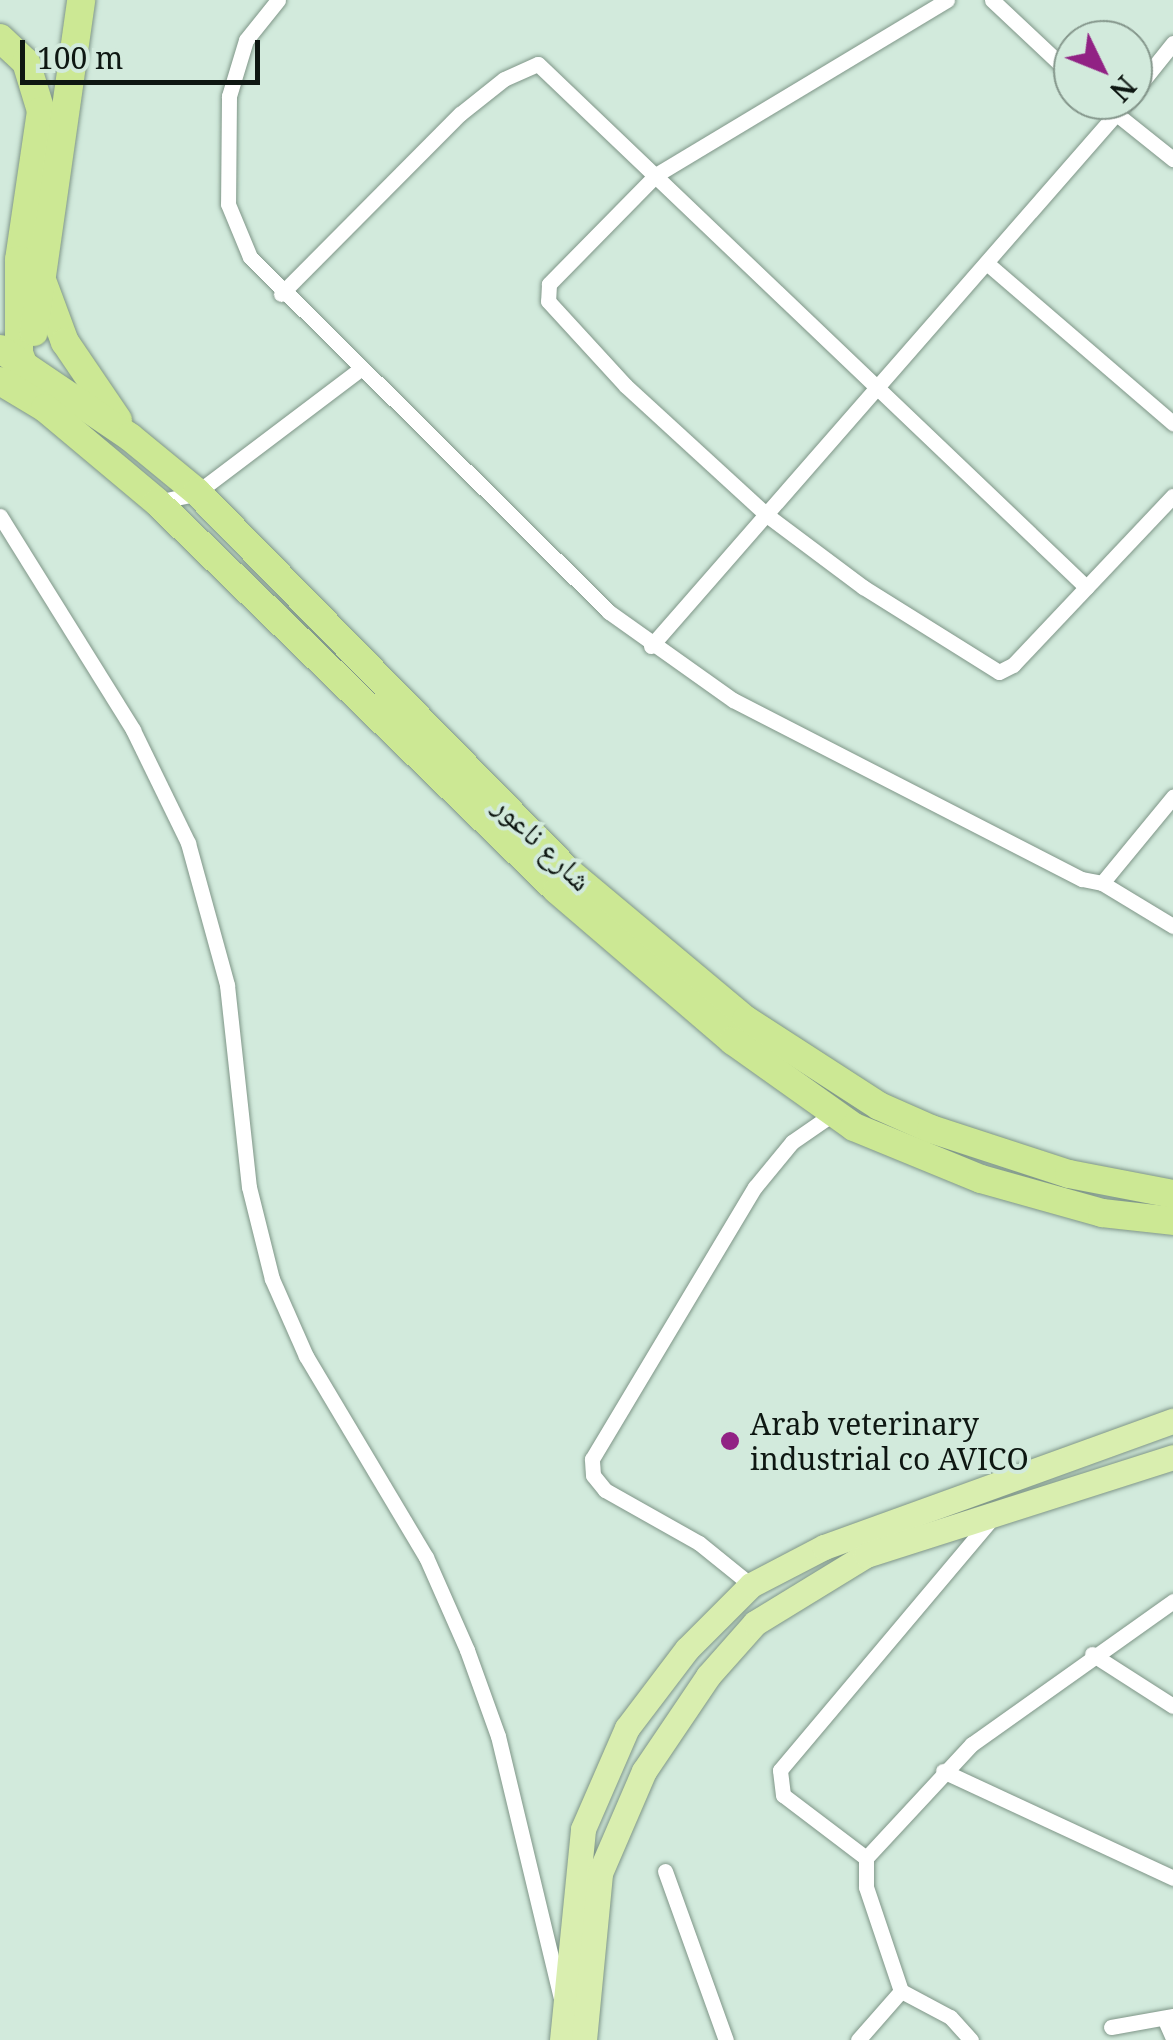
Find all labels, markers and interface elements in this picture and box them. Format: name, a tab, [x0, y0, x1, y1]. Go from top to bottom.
scale bar	[25, 20, 265, 82]
north arrow	[1053, 20, 1153, 120]
text: 100 m	[37, 37, 123, 78]
text: N	[1102, 68, 1145, 110]
street label: شارع ناعور	[487, 788, 599, 898]
place label: Arab veterinary industrial co AVICO	[750, 1406, 1029, 1476]
marker: Arab veterinary industrial co AVICO	[719, 1430, 741, 1452]

